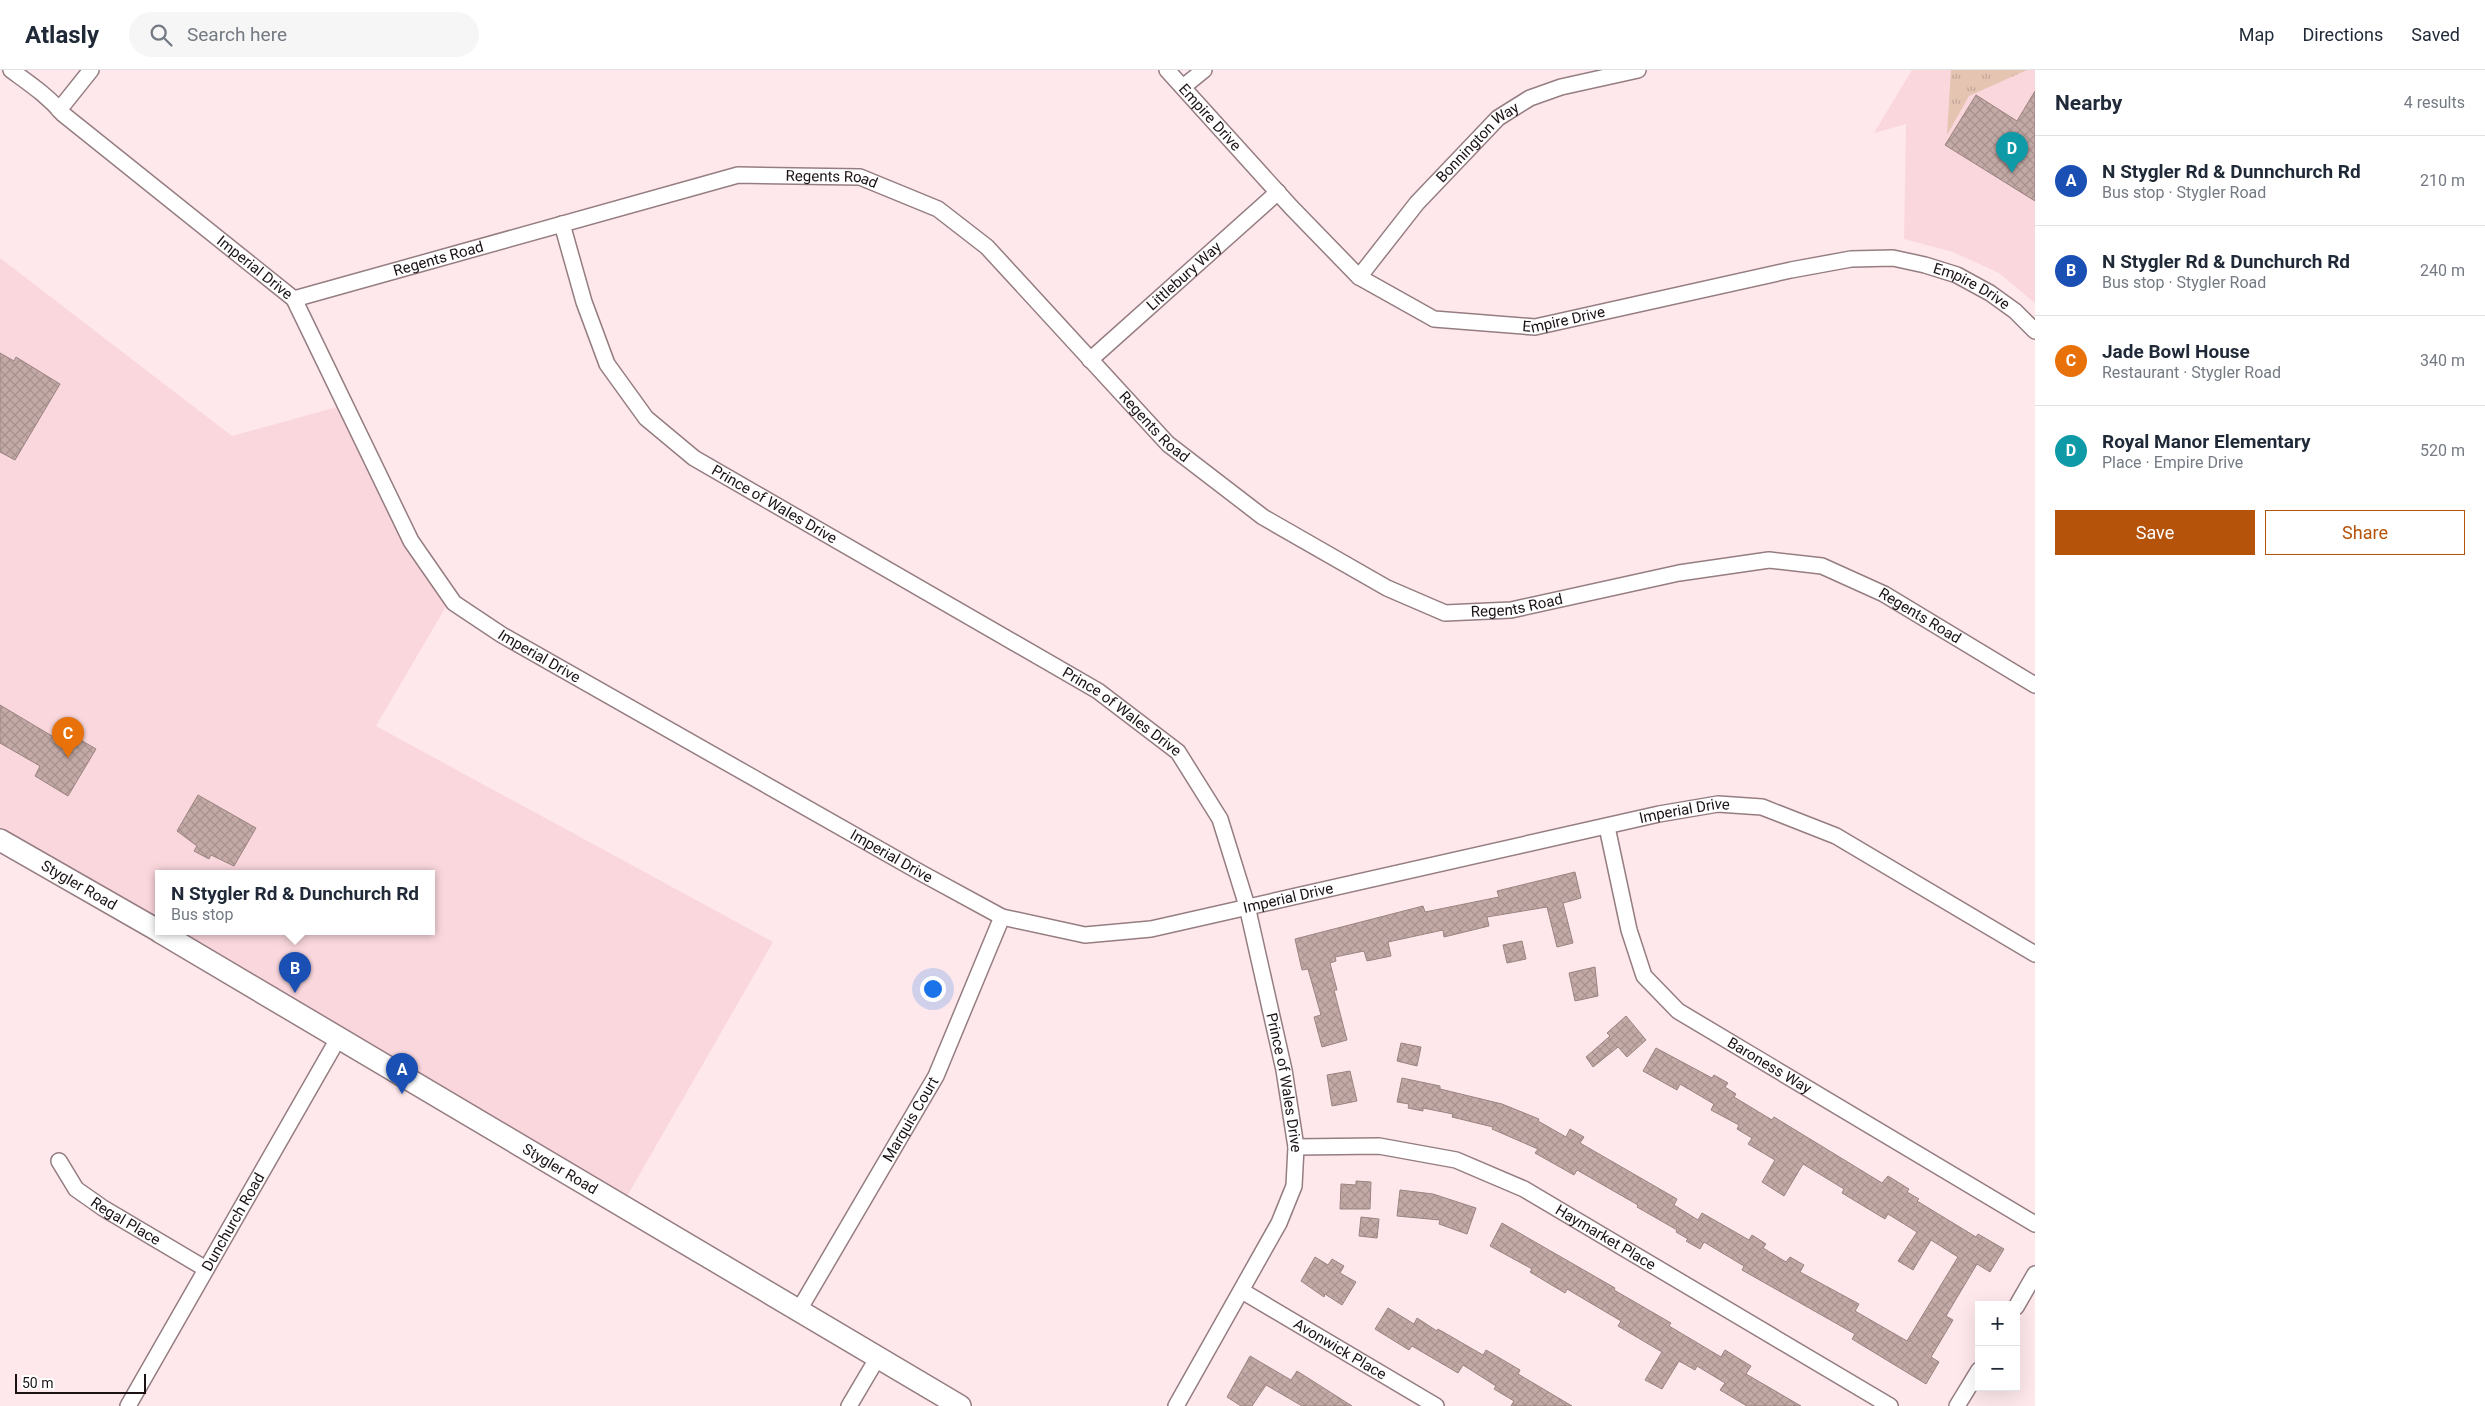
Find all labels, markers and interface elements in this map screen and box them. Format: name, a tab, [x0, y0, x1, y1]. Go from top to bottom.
search box	[129, 12, 479, 57]
text: Atlasly	[25, 21, 99, 49]
icon: search	[147, 21, 175, 49]
text: Search here	[187, 23, 287, 46]
text: Map	[2239, 24, 2274, 45]
text: Directions	[2302, 24, 2383, 45]
text: Saved	[2411, 24, 2460, 45]
street label: Empire Drive	[1175, 80, 1245, 155]
text: Nearby	[2055, 91, 2122, 115]
text: 4 results	[2404, 93, 2465, 112]
street label: Bonnington Way	[1432, 98, 1522, 186]
pin: D	[1996, 132, 2028, 173]
text: N Stygler Rd & Dunnchurch Rd	[2102, 160, 2361, 183]
street label: Regents Road	[785, 167, 880, 192]
text: A	[2066, 171, 2076, 190]
text: 210 m	[2420, 171, 2465, 190]
text: Bus stop · Stygler Road	[2102, 183, 2266, 202]
street label: Imperial Drive	[213, 232, 296, 303]
street label: Regents Road	[391, 238, 486, 280]
street label: Littlebury Way	[1143, 238, 1225, 314]
text: N Stygler Rd & Dunchurch Rd	[2102, 250, 2350, 273]
street label: Empire Drive	[1931, 259, 2013, 313]
text: B	[2066, 261, 2076, 280]
text: 240 m	[2420, 261, 2465, 280]
text: Bus stop · Stygler Road	[2102, 273, 2266, 292]
street label: Empire Drive	[1522, 303, 1607, 337]
text: Jade Bowl House	[2102, 340, 2250, 363]
text: C	[2066, 351, 2076, 370]
text: 340 m	[2420, 351, 2465, 370]
text: Restaurant · Stygler Road	[2102, 363, 2281, 382]
street label: Regents Road	[1115, 388, 1193, 466]
text: Royal Manor Elementary	[2102, 430, 2311, 453]
text: D	[2066, 441, 2076, 460]
text: 520 m	[2420, 441, 2465, 460]
text: Place · Empire Drive	[2102, 453, 2243, 472]
street label: Prince of Wales Drive	[708, 461, 840, 548]
button: Save	[2055, 510, 2255, 555]
button: Share	[2265, 510, 2465, 555]
street label: Regents Road	[1876, 584, 1964, 647]
street label: Regents Road	[1470, 590, 1564, 621]
street label: Imperial Drive	[494, 626, 584, 687]
street label: Prince of Wales Drive	[1059, 663, 1185, 760]
pin: C	[52, 717, 84, 758]
street label: Imperial Drive	[1637, 795, 1730, 827]
street label: Imperial Drive	[847, 826, 936, 886]
street label: Stygler Road	[38, 856, 120, 914]
popup	[155, 870, 435, 935]
street label: Imperial Drive	[1241, 879, 1335, 917]
text: N Stygler Rd & Dunchurch Rd	[171, 882, 419, 905]
text: Bus stop	[171, 905, 233, 924]
pin: B	[279, 952, 311, 993]
your location	[920, 976, 946, 1002]
street label: Prince of Wales Drive	[1262, 1011, 1305, 1153]
street label: Baroness Way	[1724, 1034, 1815, 1098]
pin: A	[386, 1053, 418, 1094]
street label: Marquis Court	[879, 1074, 943, 1165]
street label: Stygler Road	[519, 1140, 601, 1198]
street label: Dunchurch Road	[198, 1170, 268, 1274]
street label: Regal Place	[87, 1193, 164, 1249]
street label: Haymarket Place	[1552, 1201, 1659, 1274]
map controls	[1975, 1301, 2020, 1391]
button: +	[1975, 1301, 2020, 1346]
street label: Avonwick Place	[1290, 1315, 1390, 1384]
button: −	[1975, 1346, 2020, 1391]
scale bar	[15, 1371, 146, 1394]
text: 50 m	[22, 1375, 54, 1391]

